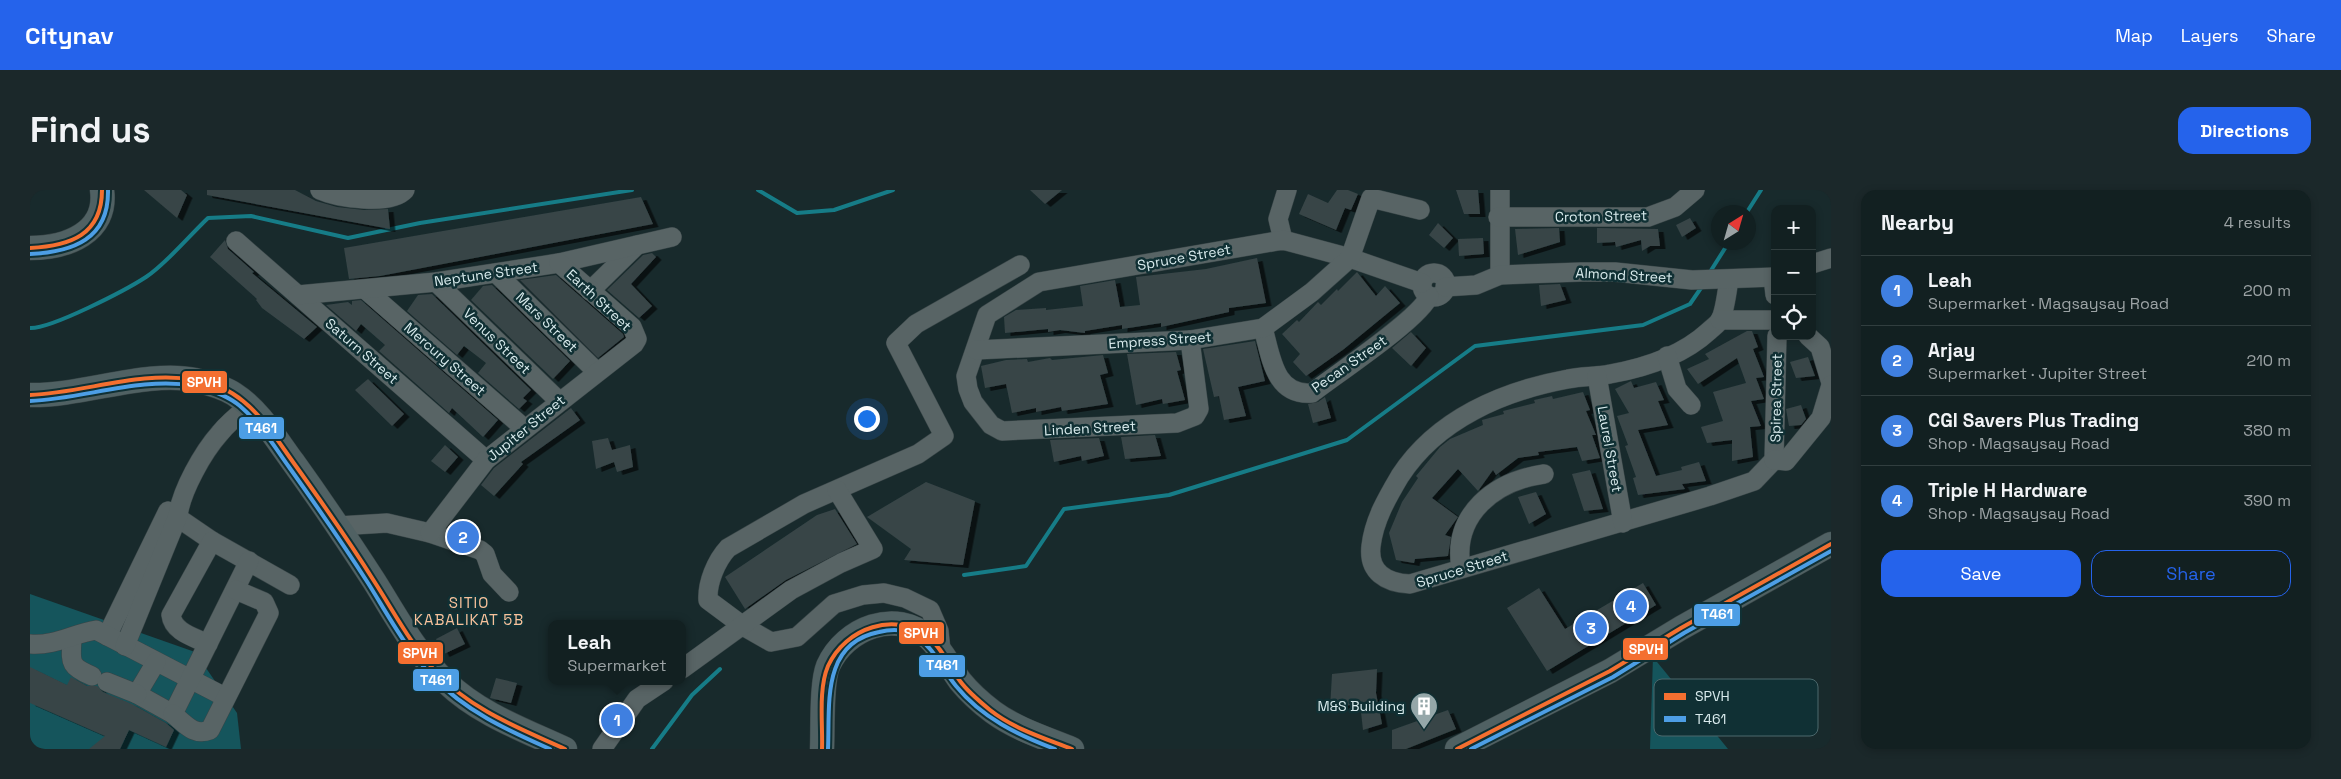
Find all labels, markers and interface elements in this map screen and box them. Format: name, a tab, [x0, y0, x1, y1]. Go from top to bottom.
text: Citynav	[25, 20, 114, 51]
text: Map	[2115, 24, 2153, 47]
text: Layers	[2181, 24, 2238, 47]
text: Share	[2266, 24, 2316, 47]
button: Directions	[2178, 107, 2311, 154]
text: Find us	[30, 108, 151, 152]
north arrow	[1711, 205, 1756, 250]
map controls	[1771, 205, 1816, 340]
button: +	[1771, 205, 1816, 250]
street label: Croton Street	[1555, 206, 1647, 226]
text: Nearby	[1881, 209, 1954, 236]
text: 4 results	[2224, 212, 2291, 233]
street label: Spruce Street	[1136, 240, 1232, 274]
button: −	[1771, 250, 1816, 295]
street label: Neptune Street	[433, 258, 539, 290]
street label: Almond Street	[1575, 263, 1673, 287]
street label: Earth Street	[563, 265, 635, 335]
text: Leah	[1928, 268, 1972, 293]
text: 1	[1893, 280, 1901, 301]
text: 200 m	[2243, 280, 2291, 301]
street label: Mars Street	[512, 288, 582, 356]
text: Supermarket · Magsaysay Road	[1928, 293, 2169, 314]
button: locate	[1771, 295, 1816, 340]
street label: Venus Street	[459, 304, 535, 378]
street label: Saturn Street	[322, 314, 402, 388]
street label: Mercury Street	[400, 319, 490, 399]
street label: Empress Street	[1108, 327, 1212, 353]
street label: Pecan Street	[1308, 331, 1390, 397]
text: Arjay	[1928, 338, 1975, 363]
text: 2	[1892, 350, 1902, 371]
text: 210 m	[2247, 350, 2291, 371]
street label: Spirea Street	[1766, 353, 1786, 443]
text: Supermarket · Jupiter Street	[1928, 363, 2147, 384]
line badge: SPVH	[181, 370, 228, 394]
text: SPVH	[187, 373, 221, 391]
street label: Jupiter Street	[483, 391, 569, 465]
street label: Laurel Street	[1594, 404, 1626, 494]
your location	[854, 406, 880, 432]
text: CGI Savers Plus Trading	[1928, 408, 2139, 433]
line badge: T461	[238, 416, 285, 440]
street label: Linden Street	[1044, 417, 1136, 439]
text: T461	[245, 419, 277, 437]
text: 3	[1892, 420, 1902, 441]
text: 380 m	[2243, 420, 2291, 441]
text: Shop · Magsaysay Road	[1928, 433, 2110, 454]
text: Triple H Hardware	[1928, 478, 2088, 503]
text: 4	[1892, 490, 1902, 511]
text: 390 m	[2243, 490, 2291, 511]
text: Shop · Magsaysay Road	[1928, 503, 2110, 524]
pin: 2	[447, 518, 479, 556]
street label: Spruce Street	[1414, 547, 1510, 591]
button: Save	[1881, 550, 2081, 597]
button: Share	[2091, 550, 2291, 597]
pin: 4	[1615, 587, 1647, 625]
district label: SITIO KABALIKAT 5B	[414, 593, 524, 629]
line badge: T461	[1693, 603, 1741, 627]
text: T461	[1701, 605, 1733, 623]
pin: 3	[1575, 609, 1607, 647]
popup	[548, 620, 686, 685]
line badge: SPVH	[898, 621, 945, 645]
text: SPVH	[904, 624, 938, 642]
text: Leah	[567, 630, 611, 655]
line badge: SPVH	[1622, 637, 1669, 661]
text: SPVH	[1629, 640, 1663, 658]
line badge: SPVH	[397, 641, 444, 665]
text: SPVH	[403, 644, 437, 662]
line badge: T461	[918, 654, 966, 678]
text: Supermarket	[567, 655, 667, 676]
text: T461	[926, 656, 958, 674]
line badge: T461	[412, 668, 460, 692]
text: T461	[420, 671, 452, 689]
legend	[1654, 679, 1818, 736]
text: SPVH	[1695, 687, 1730, 705]
building icon: M&S Building	[1409, 691, 1439, 730]
place label: M&S Building	[1318, 697, 1405, 715]
pin: 1	[601, 701, 633, 739]
text: T461	[1695, 710, 1726, 728]

